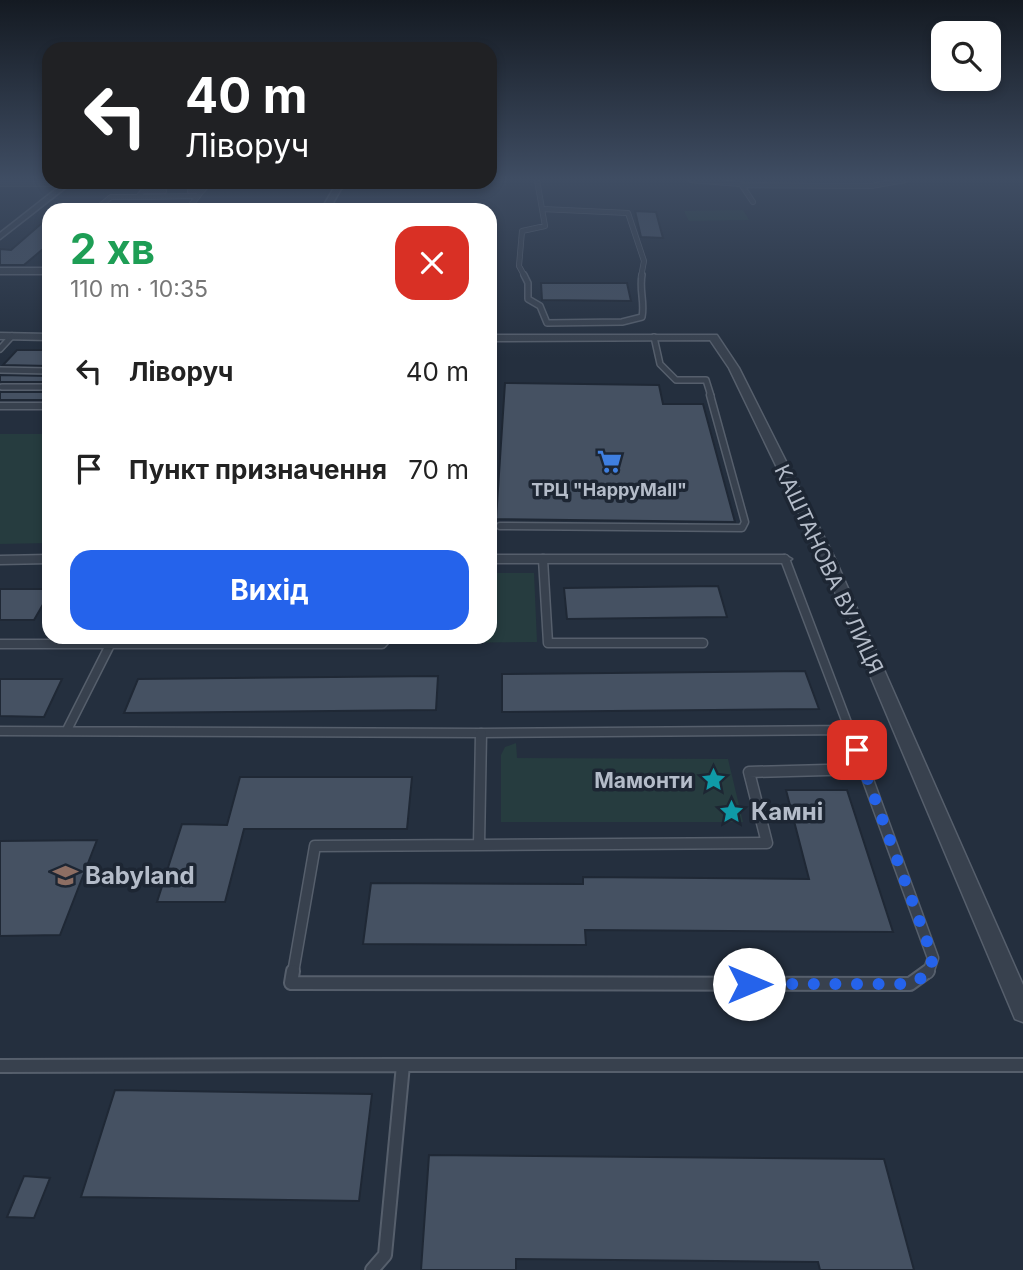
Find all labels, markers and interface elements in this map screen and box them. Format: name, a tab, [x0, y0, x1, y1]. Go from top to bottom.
map controls	[931, 21, 1001, 91]
button: search	[931, 21, 1001, 91]
text: 40 m	[185, 66, 308, 125]
icon: left	[70, 70, 161, 161]
text: Ліворуч	[185, 126, 309, 165]
text: 2 хв	[70, 223, 155, 274]
button: close	[395, 226, 469, 300]
text: 110 m · 10:35	[70, 275, 208, 303]
icon: left	[70, 352, 108, 390]
text: Ліворуч	[129, 356, 233, 387]
text: 40 m	[406, 356, 469, 387]
supermarket icon: ТРЦ "HappyMall"	[595, 448, 623, 476]
icon: arrive	[70, 450, 108, 488]
text: Пункт призначення	[129, 454, 387, 485]
text: 70 m	[408, 454, 469, 485]
street label: КАШТАНОВА ВУЛИЦЯ	[770, 460, 888, 678]
place label: ТРЦ "HappyMall"	[531, 479, 687, 500]
button: Вихід	[70, 550, 469, 630]
pin	[827, 720, 887, 780]
icon: arrive	[838, 731, 876, 769]
place icon: Мамонти	[699, 766, 727, 794]
place label: Мамонти	[594, 768, 693, 793]
place icon: Камні	[717, 797, 745, 825]
place label: Камні	[751, 797, 823, 826]
school or university icon: Babyland	[51, 861, 79, 889]
place label: Babyland	[85, 861, 195, 890]
position arrow	[712, 947, 786, 1021]

